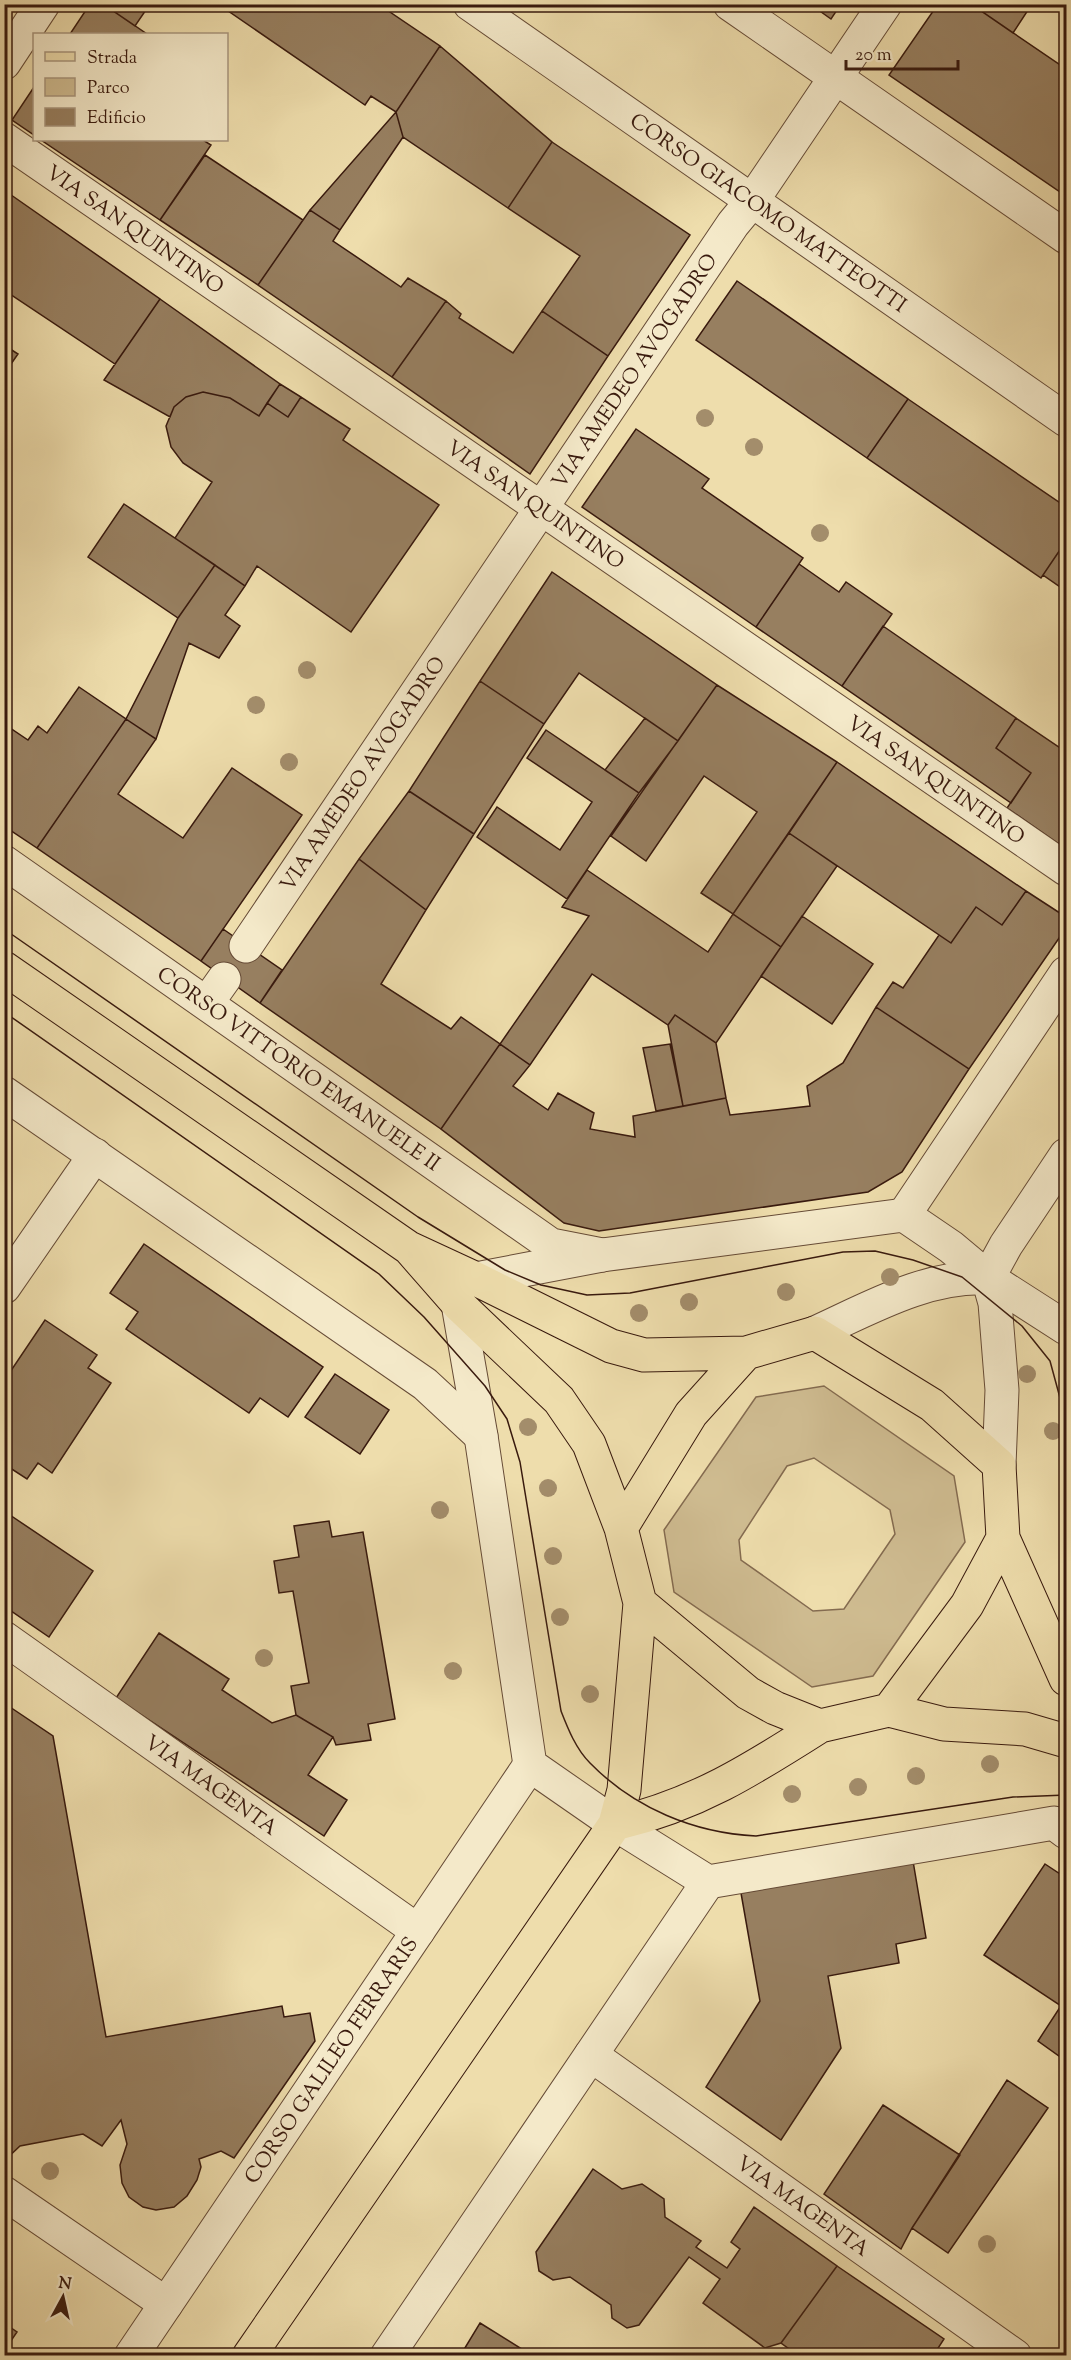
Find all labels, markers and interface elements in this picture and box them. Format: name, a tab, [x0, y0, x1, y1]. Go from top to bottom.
legend	[33, 33, 228, 141]
scale bar	[846, 33, 958, 71]
text: 20 m	[855, 43, 892, 69]
text: Strada	[87, 46, 137, 72]
text: Parco	[87, 76, 130, 102]
text: Edificio	[87, 106, 146, 132]
street label: CORSO GIACOMO MATTEOTTI	[623, 107, 912, 321]
street label: VIA SAN QUINTINO	[39, 159, 229, 303]
street label: VIA AMEDEO AVOGADRO	[546, 248, 726, 495]
street label: VIA SAN QUINTINO	[439, 434, 630, 578]
street label: VIA AMEDEO AVOGADRO	[274, 651, 454, 898]
street label: VIA SAN QUINTINO	[840, 709, 1030, 853]
street label: CORSO VITTORIO EMANUELE II	[150, 960, 446, 1180]
street label: VIA MAGENTA	[137, 1729, 283, 1844]
street label: CORSO GALILEO FERRARIS	[238, 1932, 427, 2191]
street label: VIA MAGENTA	[729, 2149, 875, 2265]
north arrow	[33, 2267, 93, 2327]
text: N	[57, 2272, 73, 2297]

